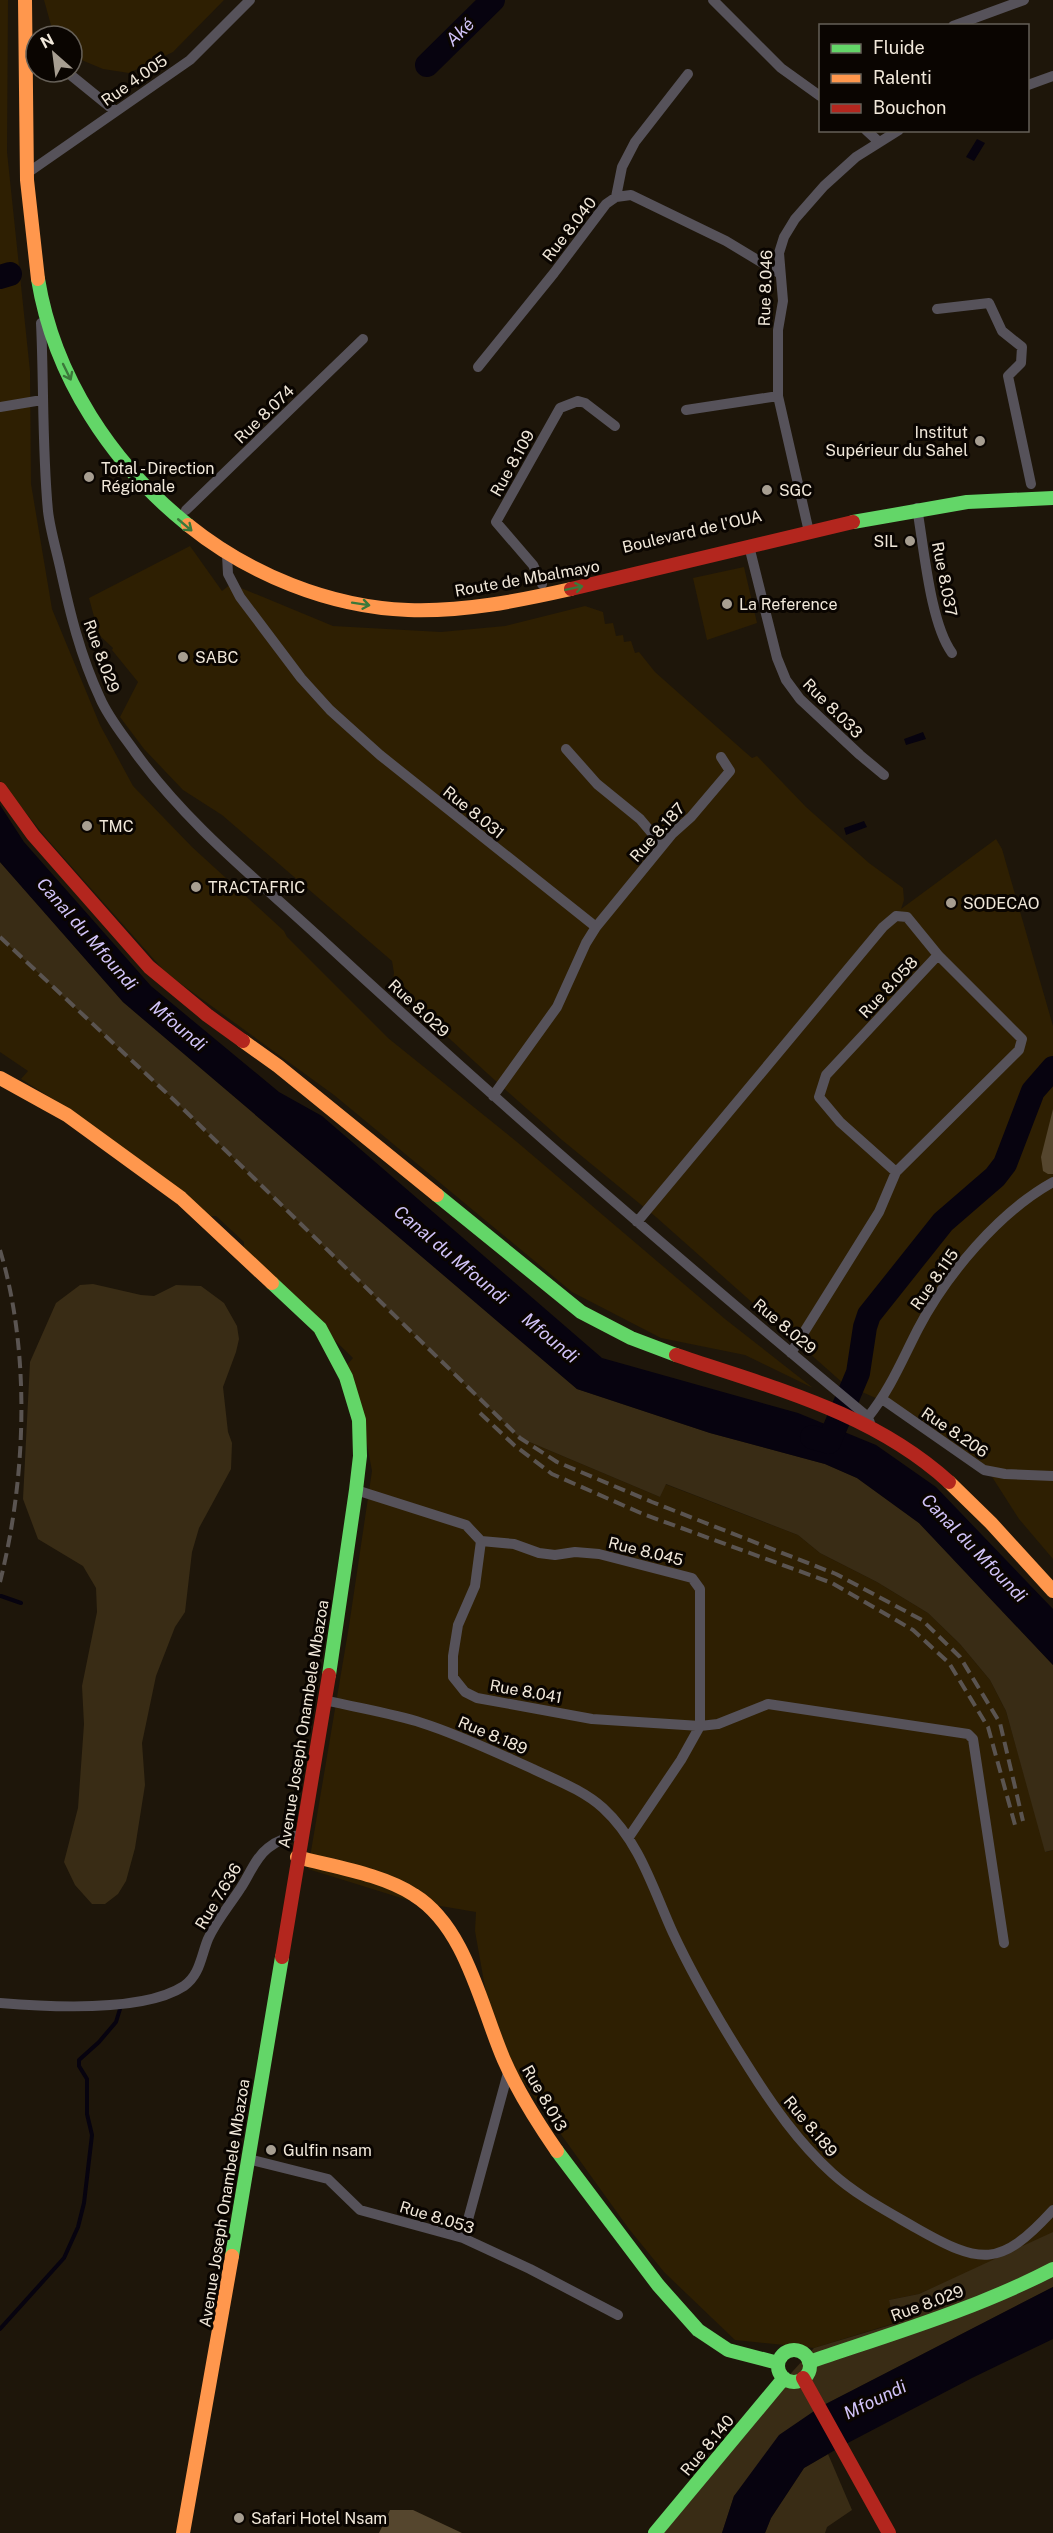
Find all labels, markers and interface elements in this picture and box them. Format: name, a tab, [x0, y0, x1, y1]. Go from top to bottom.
water label: Aké	[441, 13, 478, 50]
north arrow	[24, 24, 84, 84]
legend	[819, 24, 1029, 132]
text: N	[37, 30, 57, 53]
text: Fluide	[873, 37, 925, 58]
street label: Rue 4.005	[98, 51, 171, 110]
text: Ralenti	[873, 67, 932, 88]
text: Bouchon	[873, 97, 946, 118]
street label: Rue 8.040	[538, 193, 601, 265]
street label: Rue 8.046	[755, 249, 776, 327]
one-way arrow	[61, 363, 73, 381]
street label: Rue 8.074	[231, 381, 298, 447]
place label: Institut Supérieur du Sahel	[825, 423, 968, 460]
street label: Rue 8.109	[486, 427, 538, 500]
marker: Institut Supérieur du Sahel	[973, 434, 987, 448]
place label: Total - Direction Régionale	[101, 459, 214, 496]
marker: Total - Direction Régionale	[82, 470, 96, 484]
place label: SGC	[779, 481, 812, 500]
marker: SGC	[760, 483, 774, 497]
street label: Boulevard de l'OUA	[620, 506, 764, 557]
one-way arrow	[177, 518, 193, 531]
place label: SIL	[874, 532, 898, 551]
marker: SIL	[903, 534, 917, 548]
street label: Rue 8.037	[928, 540, 961, 618]
street label: Route de Mbalmayo	[453, 556, 601, 601]
one-way arrow	[564, 582, 584, 593]
place label: La Reference	[739, 595, 837, 614]
marker: La Reference	[720, 597, 734, 611]
one-way arrow	[350, 599, 370, 610]
street label: Rue 8.029	[80, 617, 123, 695]
place label: SABC	[195, 648, 239, 667]
marker: SABC	[176, 650, 190, 664]
street label: Rue 8.033	[799, 675, 866, 742]
street label: Rue 8.031	[439, 782, 508, 843]
street label: Rue 8.187	[626, 799, 689, 866]
place label: TMC	[99, 817, 134, 836]
marker: TMC	[80, 819, 94, 833]
water label: Canal du Mfoundi	[33, 873, 142, 995]
place label: TRACTAFRIC	[208, 878, 305, 897]
marker: TRACTAFRIC	[189, 880, 203, 894]
place label: SODECAO	[963, 894, 1040, 913]
marker: SODECAO	[944, 896, 958, 910]
street label: Rue 8.058	[855, 953, 922, 1022]
street label: Rue 8.029	[384, 975, 453, 1041]
water label: Mfoundi	[146, 996, 211, 1056]
water label: Canal du Mfoundi	[390, 1201, 513, 1309]
street label: Rue 8.115	[907, 1245, 962, 1313]
street label: Rue 8.029	[749, 1295, 820, 1358]
water label: Mfoundi	[518, 1308, 583, 1368]
street label: Rue 8.206	[918, 1403, 992, 1462]
water label: Canal du Mfoundi	[917, 1489, 1032, 1607]
street label: Rue 8.045	[606, 1533, 685, 1570]
street label: Avenue Joseph Onambele Mbazoa	[274, 1599, 333, 1850]
street label: Rue 8.041	[488, 1676, 564, 1707]
street label: Rue 8.189	[455, 1712, 530, 1759]
street label: Rue 7.636	[191, 1860, 246, 1933]
street label: Rue 8.013	[518, 2062, 571, 2135]
street label: Avenue Joseph Onambele Mbazoa	[195, 2078, 254, 2329]
street label: Rue 8.189	[780, 2092, 842, 2161]
place label: Gulfin nsam	[283, 2141, 372, 2160]
marker: Gulfin nsam	[264, 2143, 278, 2157]
street label: Rue 8.053	[397, 2197, 476, 2238]
street label: Rue 8.029	[888, 2282, 966, 2325]
water label: Mfoundi	[840, 2375, 910, 2424]
street label: Rue 8.140	[677, 2411, 738, 2479]
place label: Safari Hotel Nsam	[251, 2509, 387, 2528]
marker: Safari Hotel Nsam	[232, 2511, 246, 2525]

